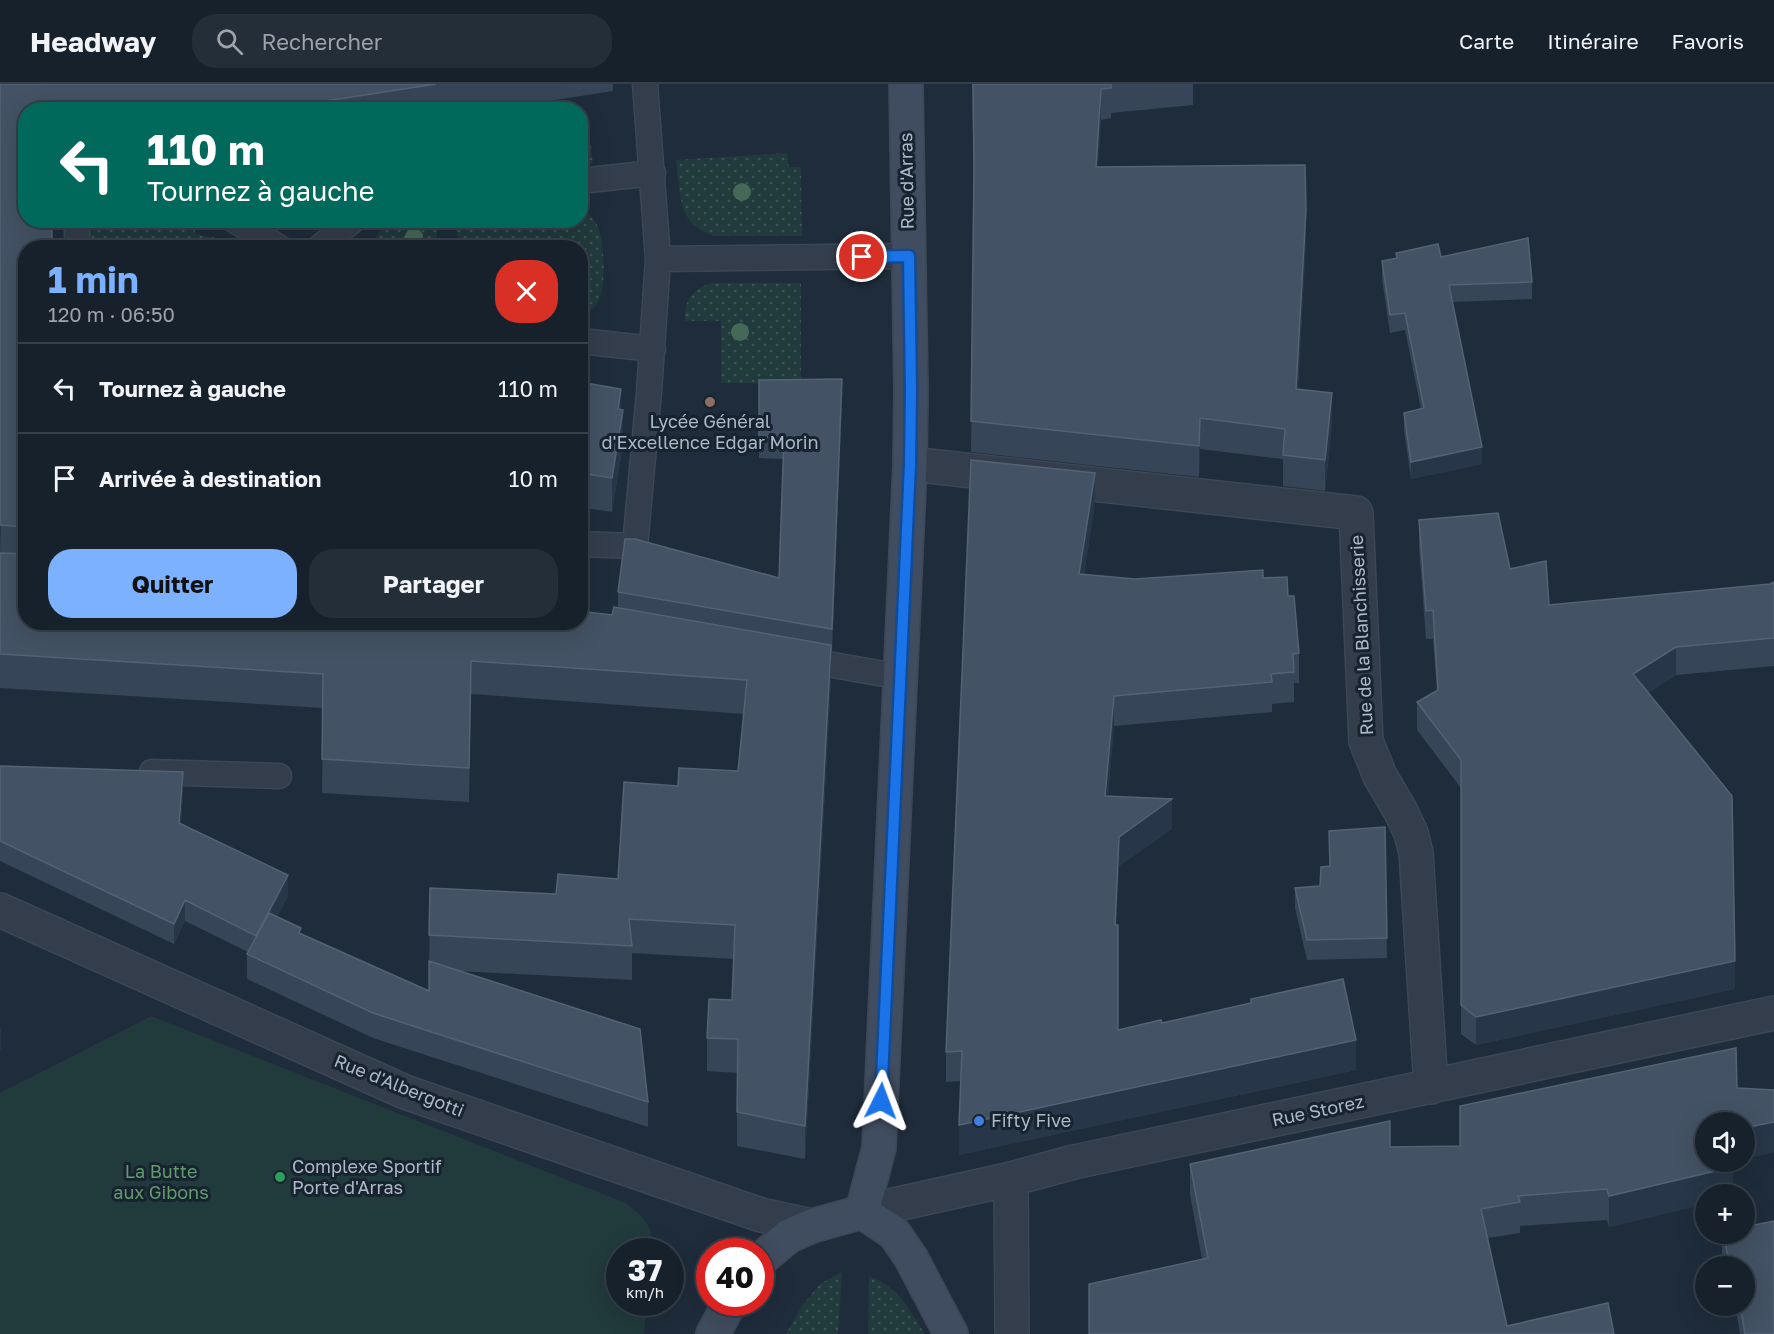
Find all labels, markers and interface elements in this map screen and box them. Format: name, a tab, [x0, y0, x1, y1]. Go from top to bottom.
search box	[192, 14, 612, 68]
text: Headway	[30, 25, 156, 58]
icon: search	[213, 25, 246, 58]
text: Rechercher	[261, 28, 382, 55]
text: Carte	[1459, 28, 1514, 54]
text: Itinéraire	[1547, 28, 1639, 54]
text: Favoris	[1672, 28, 1744, 54]
text: 110 m	[147, 124, 265, 174]
icon: left	[48, 126, 126, 204]
street label: Rue d'Arras	[894, 132, 918, 230]
text: Tournez à gauche	[147, 175, 374, 207]
pin	[836, 231, 887, 282]
icon: arrive	[845, 240, 878, 273]
text: 1 min	[48, 258, 139, 301]
button: close	[495, 260, 558, 323]
text: 120 m · 06:50	[48, 302, 175, 326]
icon: left	[48, 372, 81, 405]
text: Tournez à gauche	[99, 375, 286, 402]
text: 110 m	[498, 375, 558, 402]
marker: Lycée Général d'Excellence Edgar Morin	[703, 395, 717, 409]
place label: Lycée Général d'Excellence Edgar Morin	[601, 410, 819, 453]
icon: arrive	[48, 462, 81, 495]
text: Arrivée à destination	[99, 465, 321, 492]
text: 10 m	[509, 465, 558, 492]
street label: Rue de la Blanchisserie	[1345, 534, 1377, 736]
button: Quitter	[48, 549, 297, 618]
button: Partager	[309, 549, 558, 618]
street label: Rue d'Albergotti	[331, 1049, 467, 1121]
position arrow	[849, 1069, 913, 1133]
street label: Rue Storez	[1270, 1090, 1366, 1130]
place label: Fifty Five	[991, 1109, 1071, 1131]
map controls	[1695, 1112, 1755, 1316]
button: sound	[1695, 1112, 1755, 1172]
marker: Fifty Five	[972, 1114, 986, 1128]
place label: Complexe Sportif Porte d'Arras	[292, 1155, 442, 1198]
park label: La Butte aux Gibons	[113, 1160, 209, 1203]
marker: Complexe Sportif Porte d'Arras	[273, 1170, 287, 1184]
button: +	[1695, 1184, 1755, 1244]
speed limit sign: 40	[696, 1238, 774, 1316]
text: 37	[628, 1252, 662, 1288]
button: −	[1695, 1256, 1755, 1316]
text: km/h	[626, 1283, 664, 1301]

